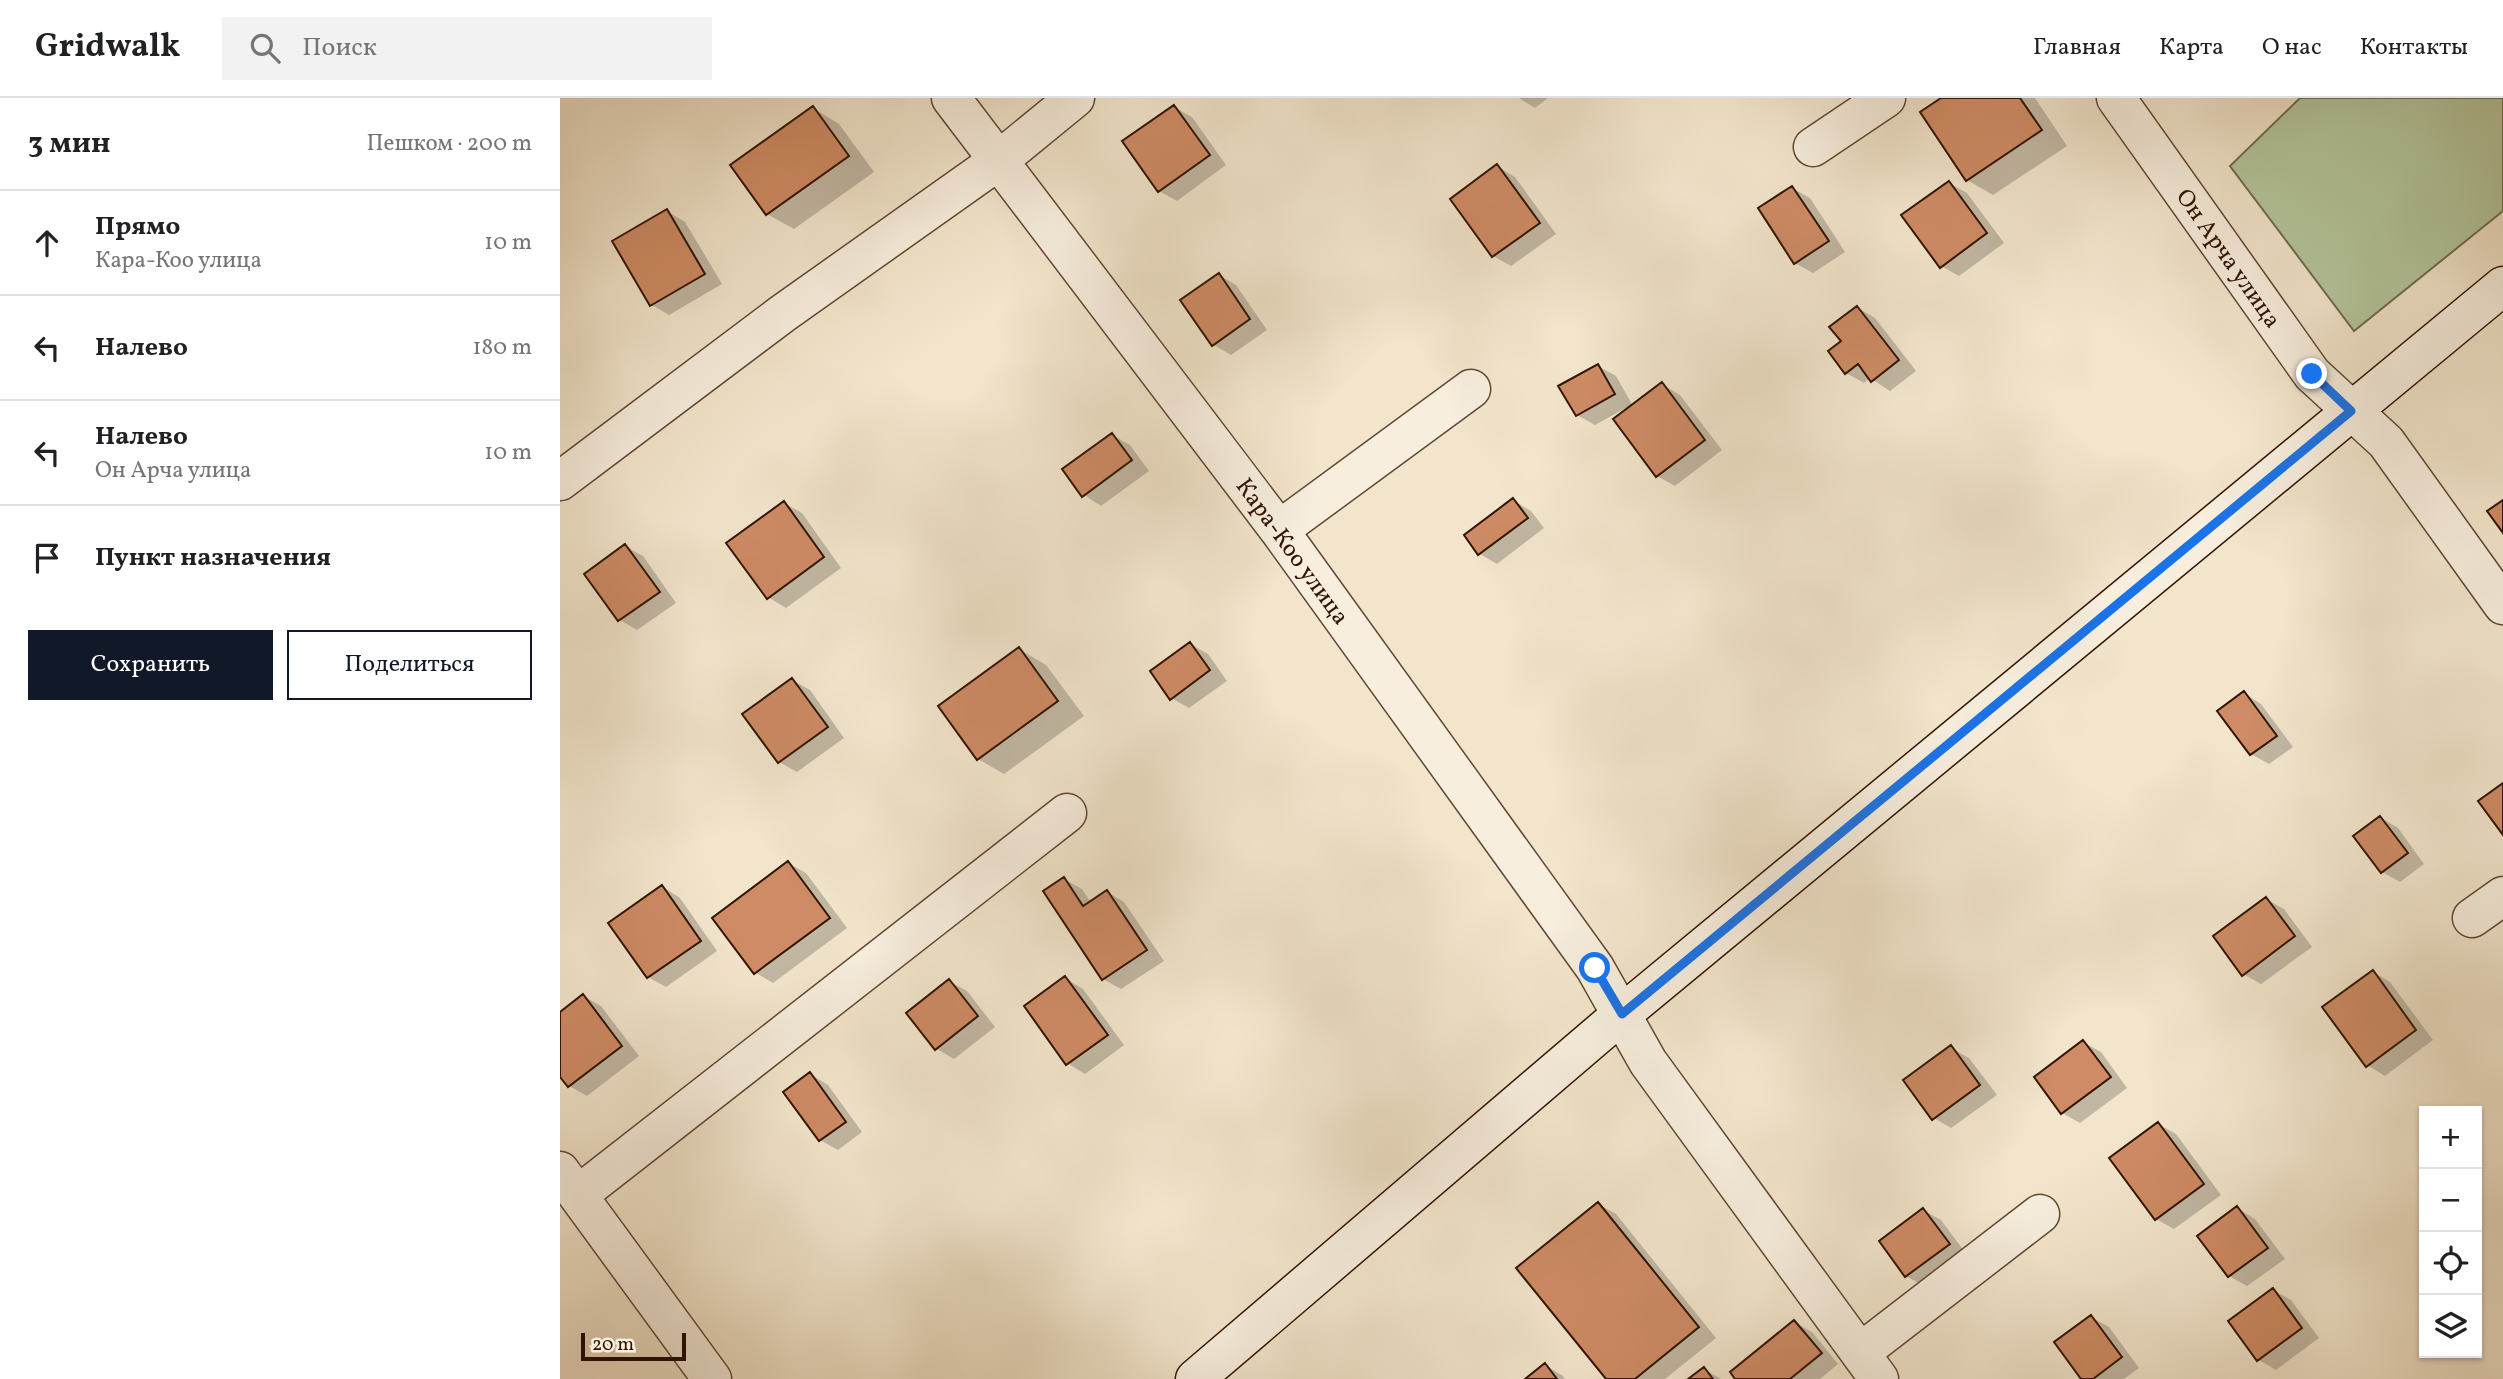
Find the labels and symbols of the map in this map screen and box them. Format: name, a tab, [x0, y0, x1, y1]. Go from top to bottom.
street label: Он Арча улица	[2167, 182, 2288, 336]
route end	[2296, 358, 2327, 389]
street label: Кара-Коо улица	[1226, 472, 1356, 633]
route start	[1579, 952, 1610, 983]
scale bar	[581, 1330, 686, 1362]

